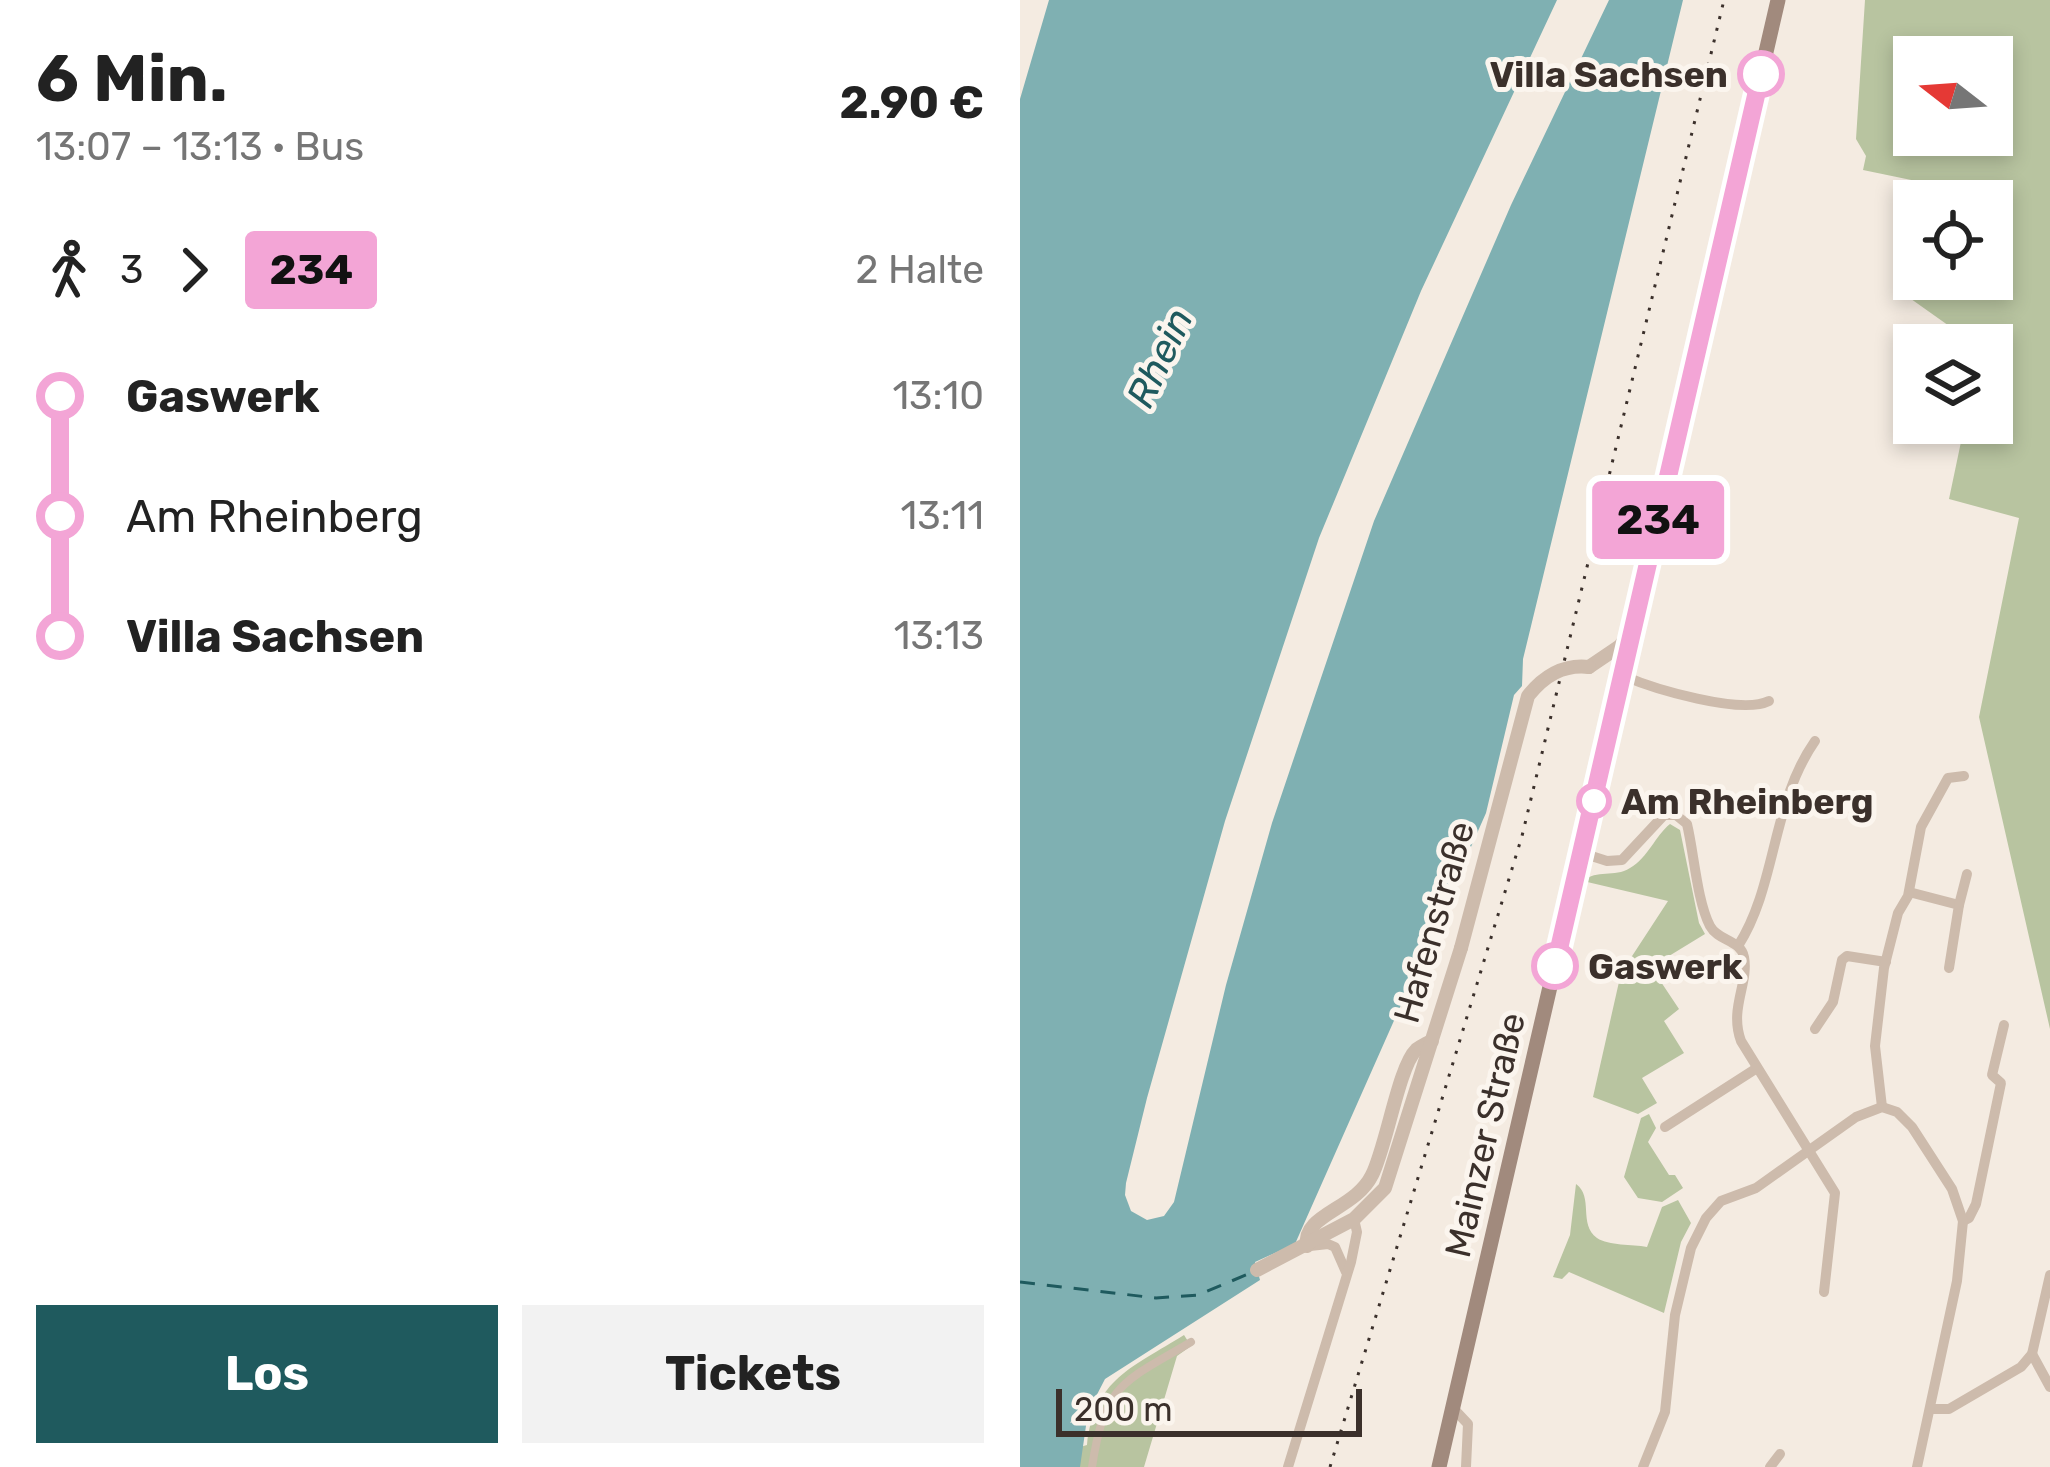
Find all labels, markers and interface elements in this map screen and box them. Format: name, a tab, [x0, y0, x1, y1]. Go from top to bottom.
north arrow	[1893, 36, 2013, 156]
map controls	[1893, 36, 2013, 444]
text: 6 Min.	[36, 39, 228, 118]
marker: Villa Sachsen	[1739, 52, 1783, 96]
place label: Villa Sachsen	[1489, 53, 1728, 96]
text: 2.90 €	[839, 76, 984, 129]
text: 13:07 – 13:13 · Bus	[36, 124, 364, 170]
button: locate	[1893, 180, 2013, 300]
icon: walk	[36, 237, 102, 303]
icon: forward	[161, 237, 227, 303]
text: 234	[269, 245, 353, 295]
text: 3	[120, 247, 143, 293]
text: 2 Halte	[856, 247, 984, 293]
water label: Rhein	[1117, 301, 1203, 415]
button: layers	[1893, 324, 2013, 444]
text: Gaswerk	[126, 370, 320, 423]
text: 13:10	[892, 373, 984, 419]
line badge: 234	[1589, 481, 1727, 559]
text: Am Rheinberg	[126, 490, 423, 543]
text: 13:11	[901, 493, 984, 539]
text: 234	[1616, 495, 1700, 545]
text: Villa Sachsen	[126, 610, 424, 663]
text: 13:13	[894, 613, 984, 659]
place label: Am Rheinberg	[1621, 780, 1874, 823]
marker: Am Rheinberg	[1578, 785, 1610, 817]
street label: Hafenstraße	[1385, 816, 1483, 1028]
marker: Gaswerk	[1533, 944, 1577, 988]
place label: Gaswerk	[1588, 945, 1743, 988]
street label: Mainzer Straße	[1436, 1008, 1534, 1262]
button: Los	[36, 1305, 498, 1443]
button: Tickets	[522, 1305, 984, 1443]
scale bar	[1056, 1383, 1362, 1436]
text: 200 m	[1074, 1390, 1173, 1429]

